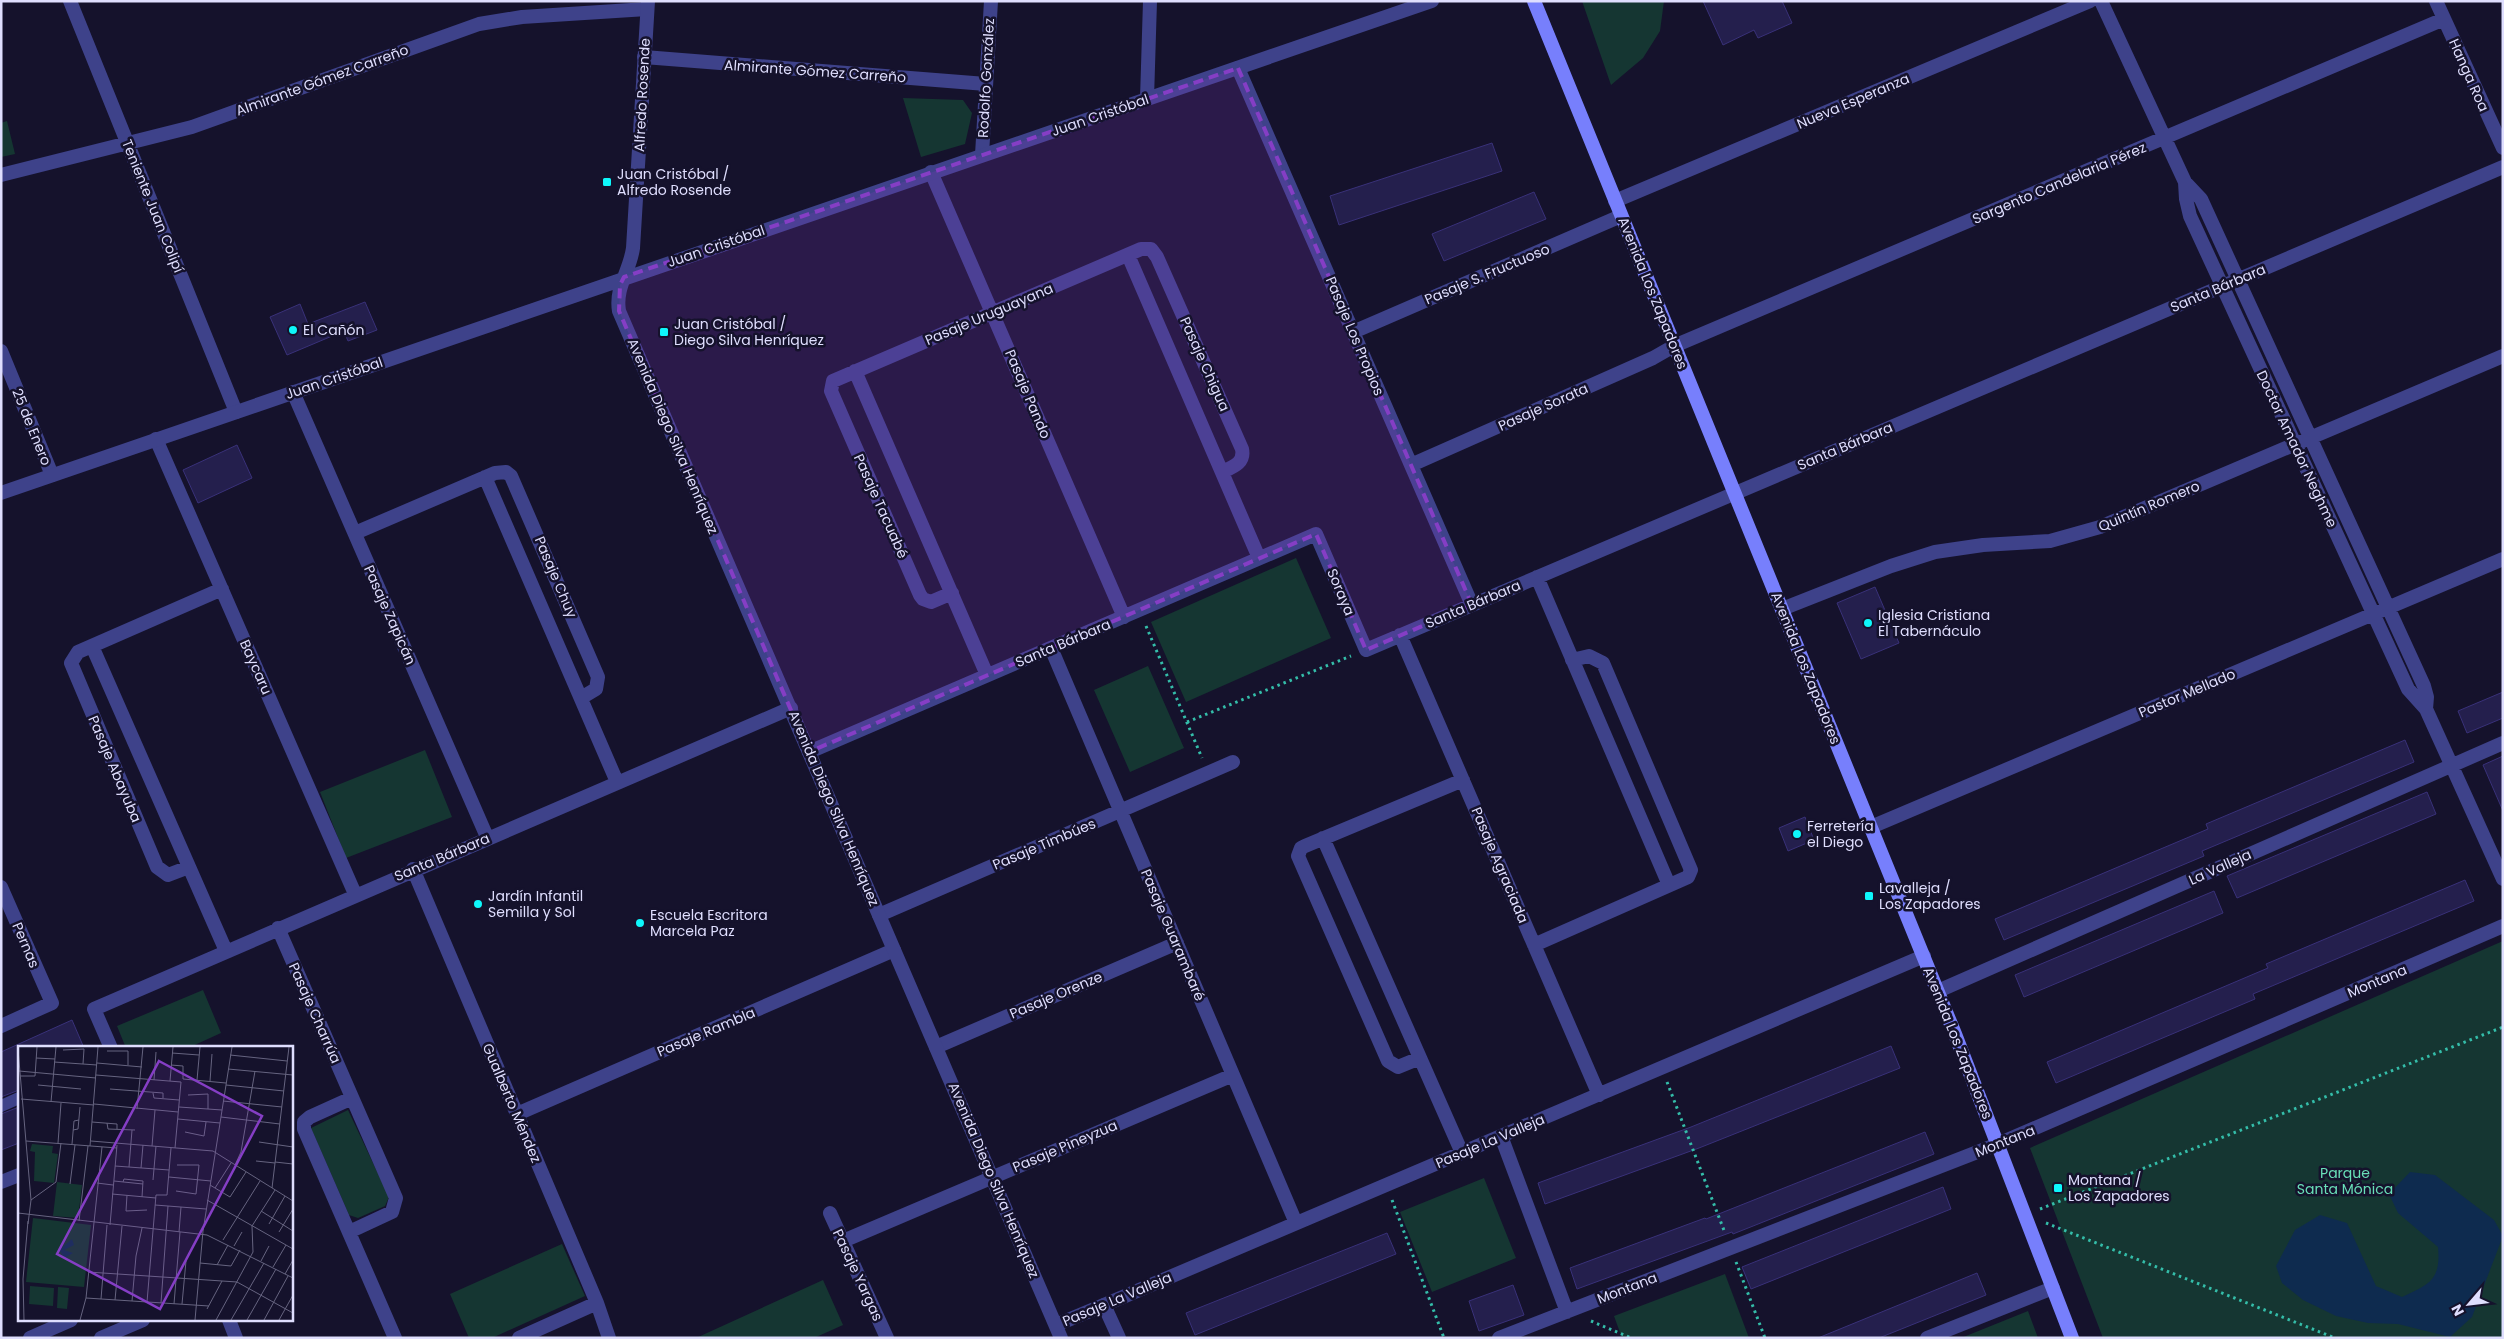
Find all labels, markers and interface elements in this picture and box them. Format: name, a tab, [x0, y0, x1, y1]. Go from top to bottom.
street label: Rodolfo González	[973, 18, 999, 138]
street label: Hanga Roa	[2444, 35, 2494, 115]
street label: Alfredo Rosende	[629, 37, 655, 153]
street label: Almirante Gómez Carreño	[233, 39, 411, 121]
street label: Almirante Gómez Carreño	[723, 55, 907, 87]
street label: Nueva Esperanza	[1794, 68, 1912, 134]
street label: Juan Cristóbal	[1049, 89, 1151, 141]
street label: Teniente Juan Colipí	[117, 136, 189, 276]
street label: Sargento Candelaria Pérez	[1969, 137, 2149, 229]
place label: Juan Cristóbal / Alfredo Rosende	[617, 164, 731, 200]
marker: Juan Cristóbal / Alfredo Rosende	[601, 176, 613, 188]
street label: Avenida Los Zapadores	[1613, 214, 1693, 372]
street label: Juan Cristóbal	[665, 220, 767, 272]
street label: Pasaje S. Fructuoso	[1421, 239, 1553, 309]
street label: Santa Bárbara	[2167, 259, 2269, 317]
street label: Pasaje Los Propios	[1321, 273, 1389, 399]
street label: Pasaje Uruguayana	[922, 278, 1056, 350]
place label: Juan Cristóbal / Diego Silva Henríquez	[674, 314, 824, 350]
street label: Pasaje Chigua	[1175, 314, 1235, 414]
place label: El Cañón	[303, 320, 365, 340]
marker: El Cañón	[287, 324, 299, 336]
marker: Juan Cristóbal / Diego Silva Henríquez	[658, 326, 670, 338]
street label: Avenida Diego Silva Henríquez	[623, 335, 723, 537]
street label: Pasaje Pando	[1000, 346, 1056, 442]
street label: Juan Cristóbal	[283, 352, 385, 404]
street label: Doctor Amador Neghme	[2252, 367, 2342, 531]
street label: Pasaje Sorata	[1495, 378, 1591, 436]
street label: 25 de Enero	[7, 385, 57, 469]
street label: Santa Bárbara	[1794, 417, 1896, 475]
street label: Pasaje Tacuabé	[849, 451, 913, 562]
street label: Quintín Romero	[2095, 476, 2203, 536]
street label: Pasaje Chuy	[530, 533, 582, 621]
street label: Pasaje Zapicán	[359, 562, 421, 668]
street label: Soraya	[1322, 565, 1360, 619]
street label: Santa Bárbara	[1422, 575, 1524, 633]
street label: Avenida Los Zapadores	[1766, 589, 1846, 747]
place label: Iglesia Cristiana El Tabernáculo	[1878, 605, 1990, 641]
street label: Santa Bárbara	[1012, 614, 1114, 672]
marker: Iglesia Cristiana El Tabernáculo	[1862, 617, 1874, 629]
street label: Baycaru	[235, 636, 277, 698]
street label: Pastor Mellado	[2135, 664, 2239, 722]
street label: Avenida Diego Silva Henríquez	[784, 707, 884, 909]
street label: Pasaje Abayuba	[83, 712, 147, 826]
street label: Pasaje Agraciada	[1467, 804, 1533, 926]
street label: Pasaje Timbúes	[989, 813, 1099, 875]
place label: Ferretería el Diego	[1807, 816, 1874, 852]
street label: Santa Bárbara	[391, 828, 493, 886]
marker: Ferretería el Diego	[1791, 828, 1803, 840]
street label: La Valleja	[2185, 844, 2255, 890]
street label: Pasaje Guarambaré	[1136, 866, 1210, 1004]
place label: Lavalleja / Los Zapadores	[1879, 878, 1981, 914]
place label: Jardín Infantil Semilla y Sol	[488, 886, 583, 922]
marker: Lavalleja / Los Zapadores	[1863, 890, 1875, 902]
marker: Jardín Infantil Semilla y Sol	[472, 898, 484, 910]
place label: Escuela Escritora Marcela Paz	[650, 905, 768, 941]
marker: Escuela Escritora Marcela Paz	[634, 917, 646, 929]
street label: Pernas	[7, 919, 45, 971]
street label: Pasaje Charrúa	[284, 959, 346, 1067]
street label: Montana	[2344, 959, 2410, 1003]
street label: Avenida Los Zapadores	[1918, 964, 1998, 1122]
street label: Pasaje Orenze	[1006, 966, 1106, 1024]
street label: Pasaje Rambla	[654, 1002, 758, 1062]
street label: Gualberto Méndez	[478, 1040, 546, 1166]
inset map	[18, 1046, 292, 1322]
street label: Avenida Diego Silva Henríquez	[944, 1079, 1044, 1281]
street label: Pasaje La Valleja	[1432, 1109, 1548, 1173]
street label: Pasaje Pineyzua	[1009, 1115, 1121, 1177]
street label: Montana	[1972, 1120, 2038, 1162]
park label: Parque Santa Mónica	[2297, 1163, 2393, 1199]
place label: Montana / Los Zapadores	[2068, 1170, 2170, 1206]
marker: Montana / Los Zapadores	[2052, 1182, 2064, 1194]
street label: Pasaje Yargas	[828, 1226, 888, 1324]
street label: Pasaje La Valleja	[1059, 1267, 1175, 1331]
street label: Montana	[1594, 1267, 1660, 1309]
north arrow	[2444, 1279, 2494, 1329]
text: N	[2446, 1301, 2469, 1319]

